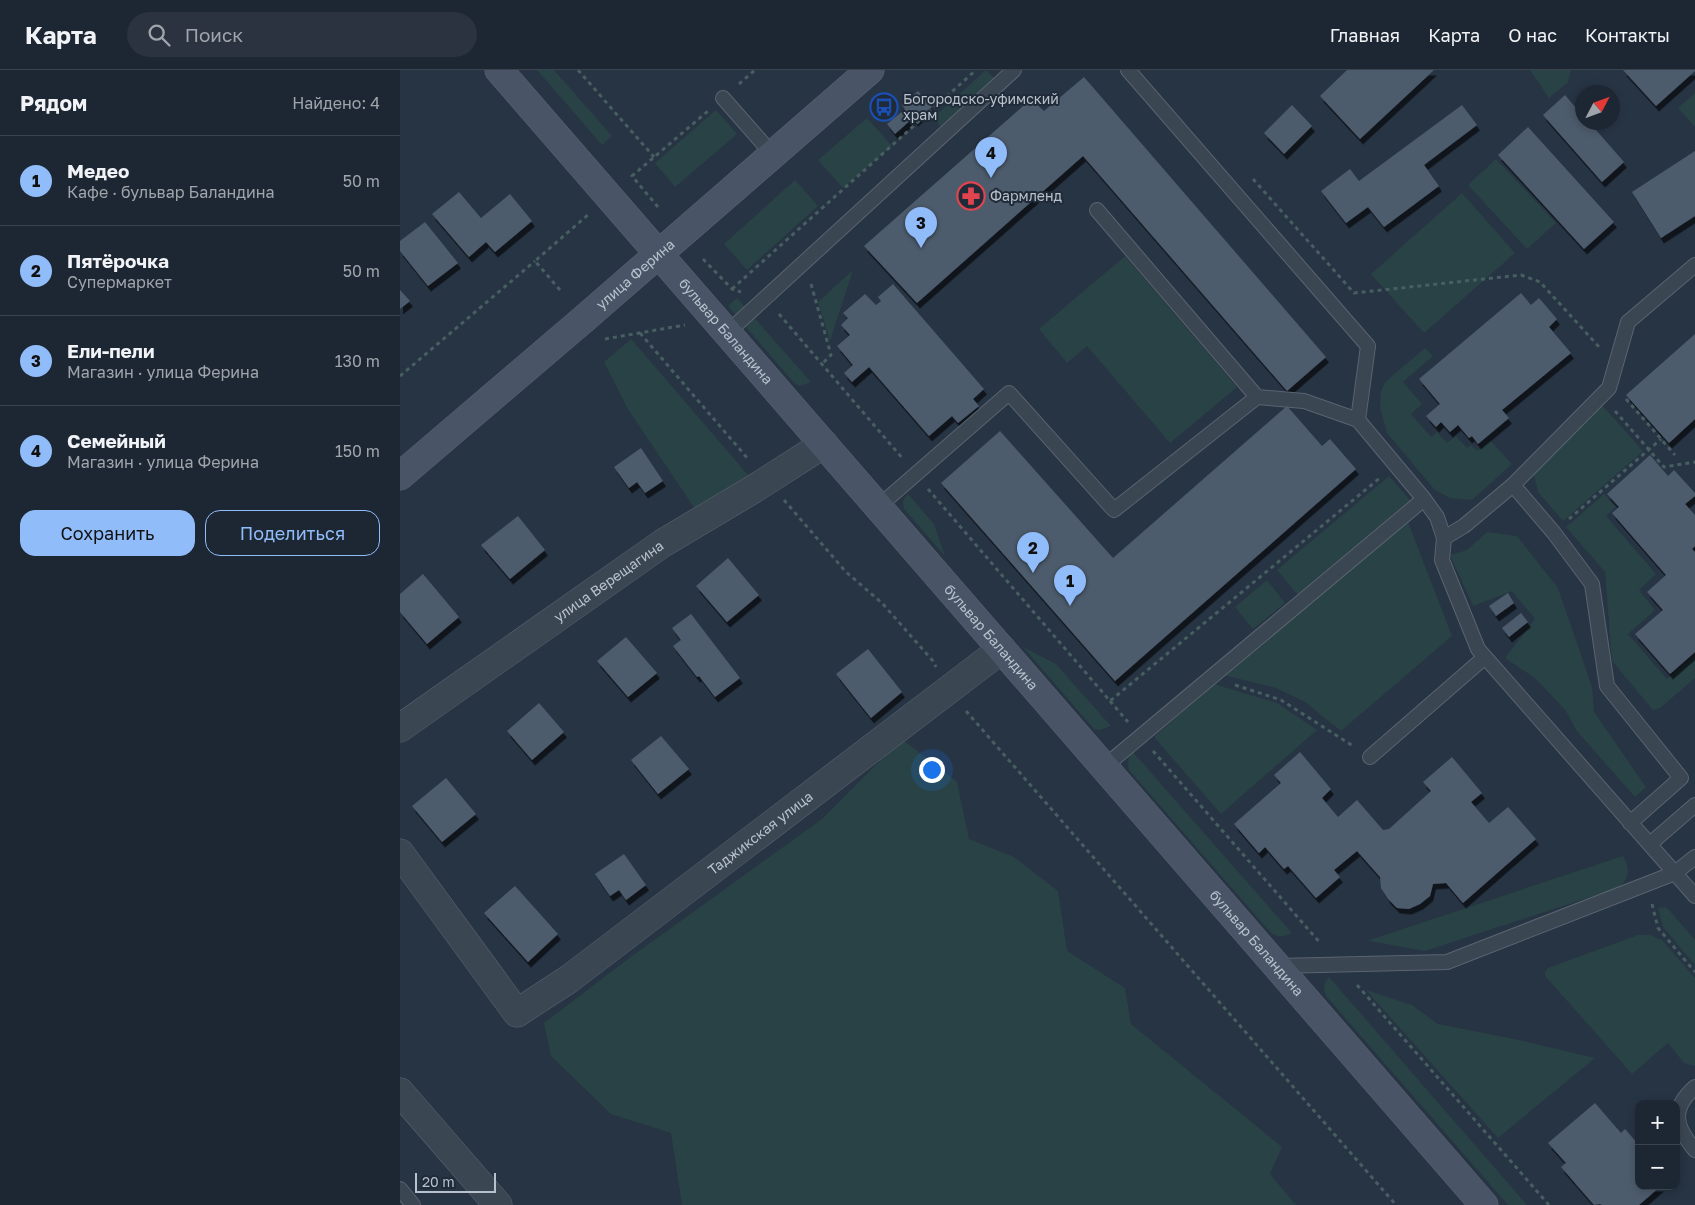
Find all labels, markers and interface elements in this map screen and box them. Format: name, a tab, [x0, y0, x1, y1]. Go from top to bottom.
search box	[127, 12, 477, 57]
text: Карта	[25, 20, 97, 49]
icon: search	[145, 21, 173, 49]
text: Поиск	[185, 23, 243, 46]
text: Главная	[1330, 24, 1400, 46]
text: Карта	[1428, 24, 1480, 46]
text: О нас	[1508, 24, 1557, 46]
text: Контакты	[1585, 24, 1670, 46]
north arrow	[1575, 85, 1620, 130]
text: Рядом	[20, 90, 87, 116]
place label: Богородско-уфимский храм	[903, 90, 1059, 123]
bus stop icon: Богородско-уфимский храм	[869, 92, 899, 122]
text: Найдено: 4	[292, 93, 380, 113]
pin: 4	[975, 137, 1007, 178]
text: Медео	[67, 159, 129, 182]
text: 1	[32, 171, 40, 191]
text: 50 m	[343, 171, 380, 191]
pharmacy icon: Фармленд	[956, 181, 986, 211]
text: Кафе · бульвар Баландина	[67, 182, 275, 202]
place label: Фармленд	[990, 187, 1062, 204]
pin: 3	[905, 207, 937, 248]
street label: улица Ферина	[592, 235, 678, 313]
text: Пятёрочка	[67, 249, 169, 272]
text: 2	[31, 261, 41, 281]
text: 50 m	[343, 261, 380, 281]
text: Супермаркет	[67, 272, 172, 292]
street label: бульвар Баландина	[676, 275, 777, 387]
text: Ели-пели	[67, 339, 155, 362]
text: 3	[31, 351, 41, 371]
text: 130 m	[335, 351, 380, 371]
text: Магазин · улица Ферина	[67, 362, 259, 382]
text: Семейный	[67, 429, 166, 452]
text: 4	[31, 441, 41, 461]
text: 150 m	[335, 441, 380, 461]
text: Магазин · улица Ферина	[67, 452, 259, 472]
button: Сохранить	[20, 510, 195, 556]
button: Поделиться	[205, 510, 380, 556]
pin: 2	[1017, 532, 1049, 573]
street label: улица Верещагина	[550, 536, 666, 625]
pin: 1	[1054, 565, 1086, 606]
street label: бульвар Баландина	[941, 580, 1042, 693]
your location	[919, 757, 945, 783]
street label: Таджикская улица	[704, 787, 816, 878]
street label: бульвар Баландина	[1207, 886, 1308, 999]
map controls	[1635, 1100, 1680, 1190]
button: +	[1635, 1100, 1680, 1145]
button: −	[1635, 1145, 1680, 1190]
scale bar	[415, 1170, 496, 1193]
text: 20 m	[422, 1173, 455, 1190]

